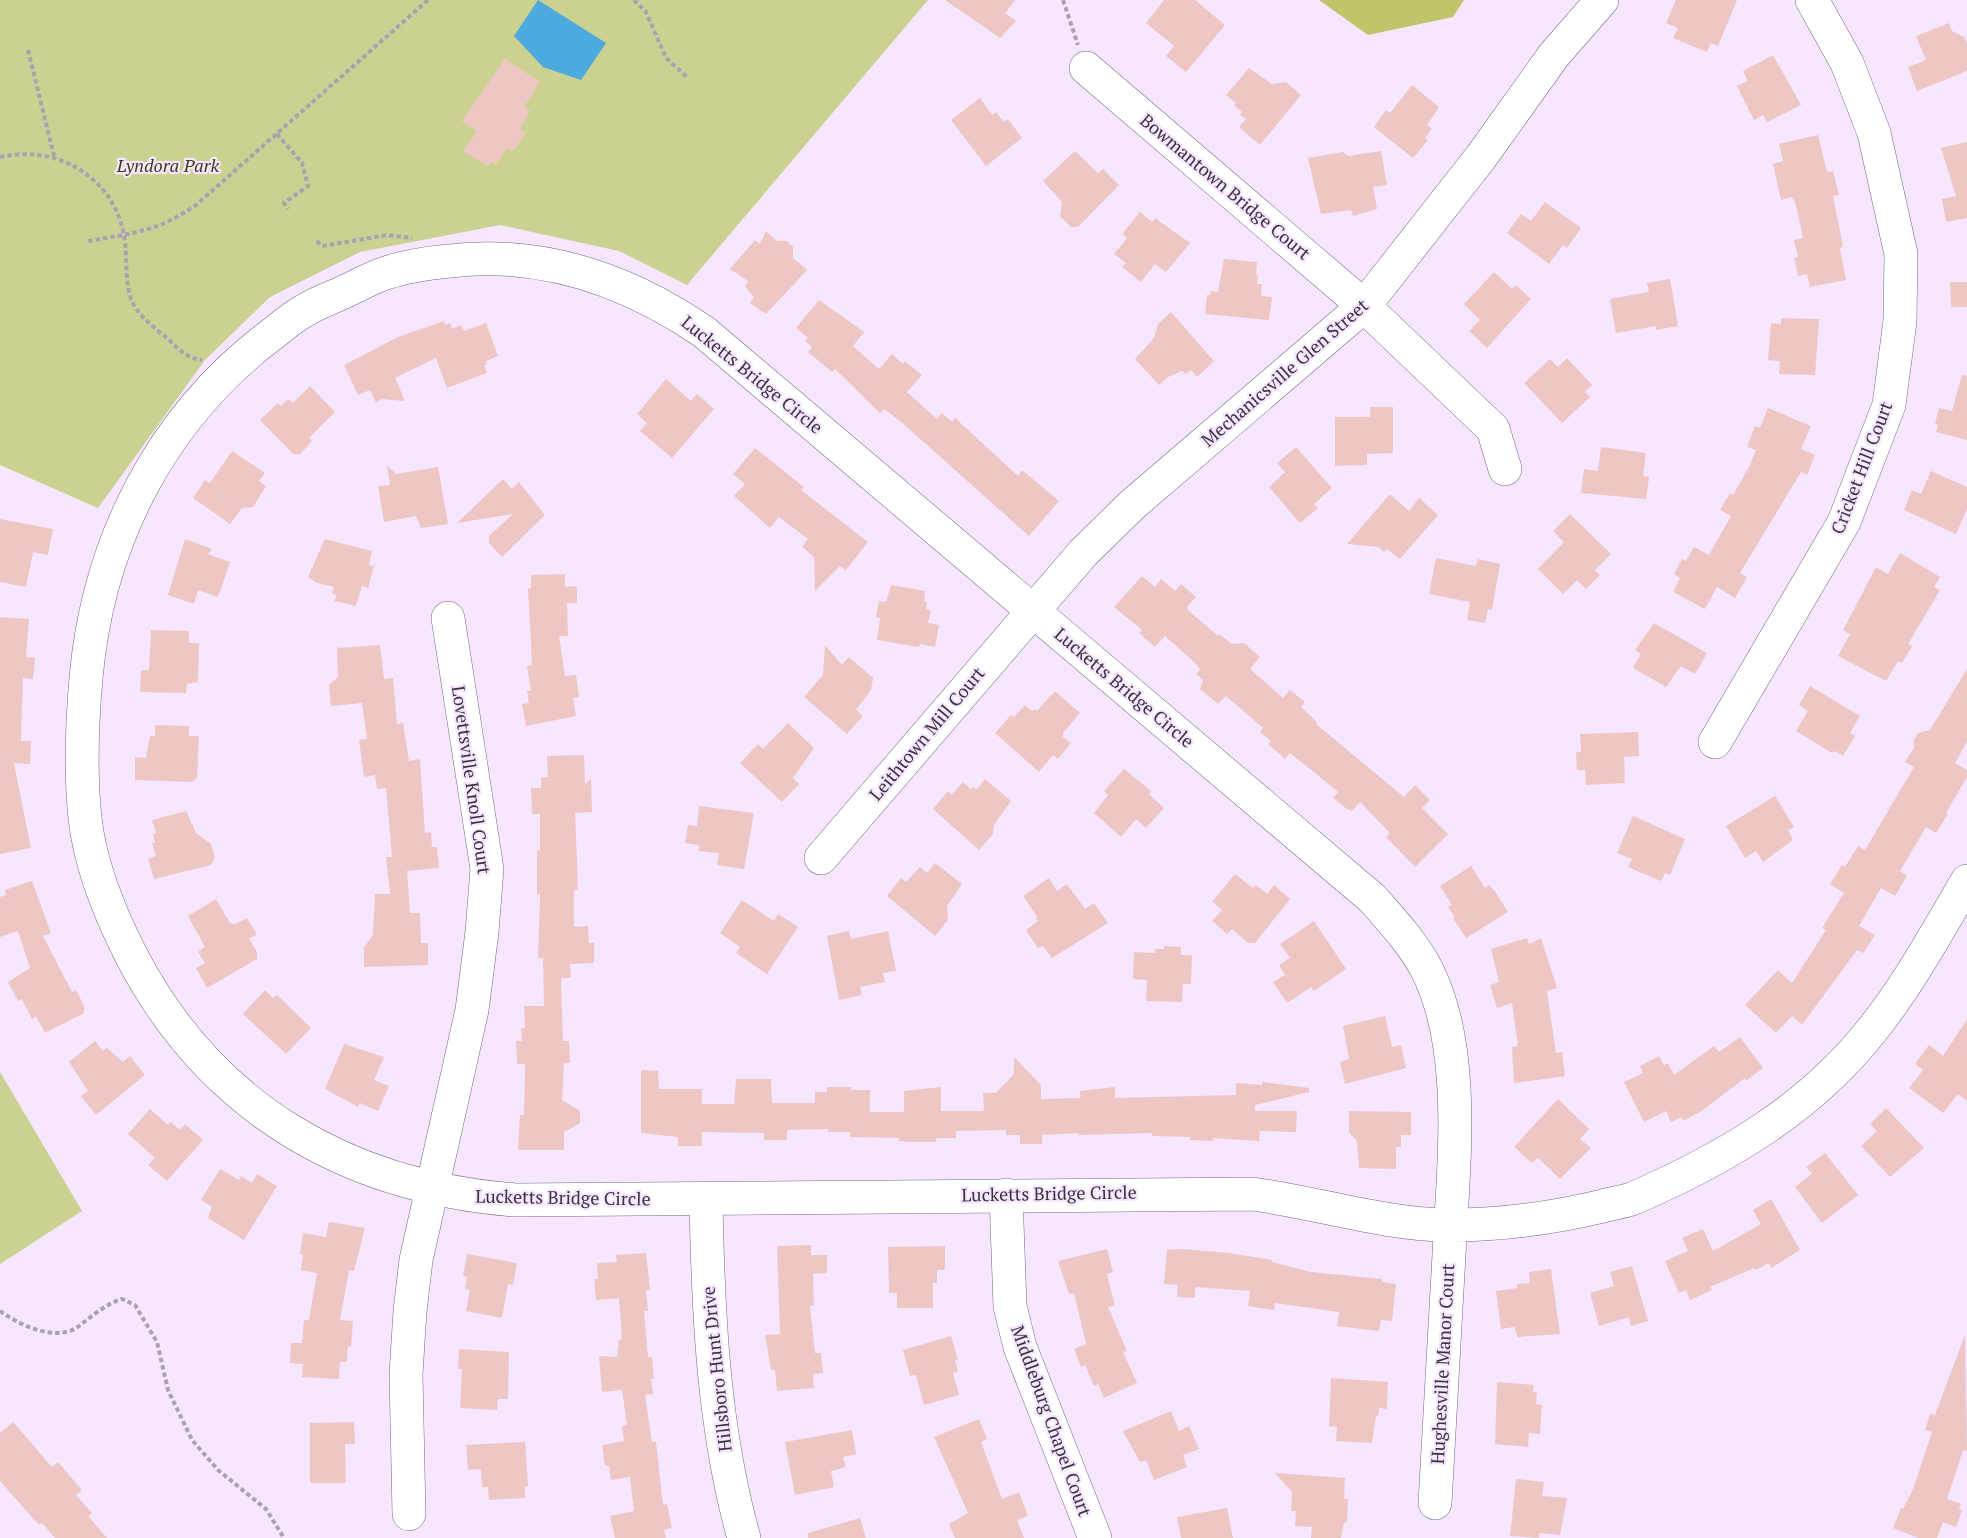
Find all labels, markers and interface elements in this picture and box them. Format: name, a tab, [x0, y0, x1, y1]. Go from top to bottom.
street label: Bowmantown Bridge Court	[1136, 108, 1316, 265]
park label: Lyndora Park	[116, 153, 220, 177]
street label: Mechanicsville Glen Street	[1196, 293, 1373, 451]
street label: Lucketts Bridge Circle	[677, 310, 828, 439]
street label: Cricket Hill Court	[1825, 398, 1898, 537]
street label: Lucketts Bridge Circle	[1050, 622, 1200, 753]
street label: Leithtown Mill Court	[863, 661, 989, 805]
street label: Lovettsville Knoll Court	[447, 684, 497, 876]
street label: Lucketts Bridge Circle	[961, 1179, 1137, 1207]
street label: Lucketts Bridge Circle	[475, 1183, 651, 1211]
street label: Hughesville Manor Court	[1425, 1263, 1459, 1465]
street label: Hillsboro Hunt Drive	[695, 1285, 737, 1453]
street label: Middleburg Chapel Court	[1006, 1322, 1098, 1520]

